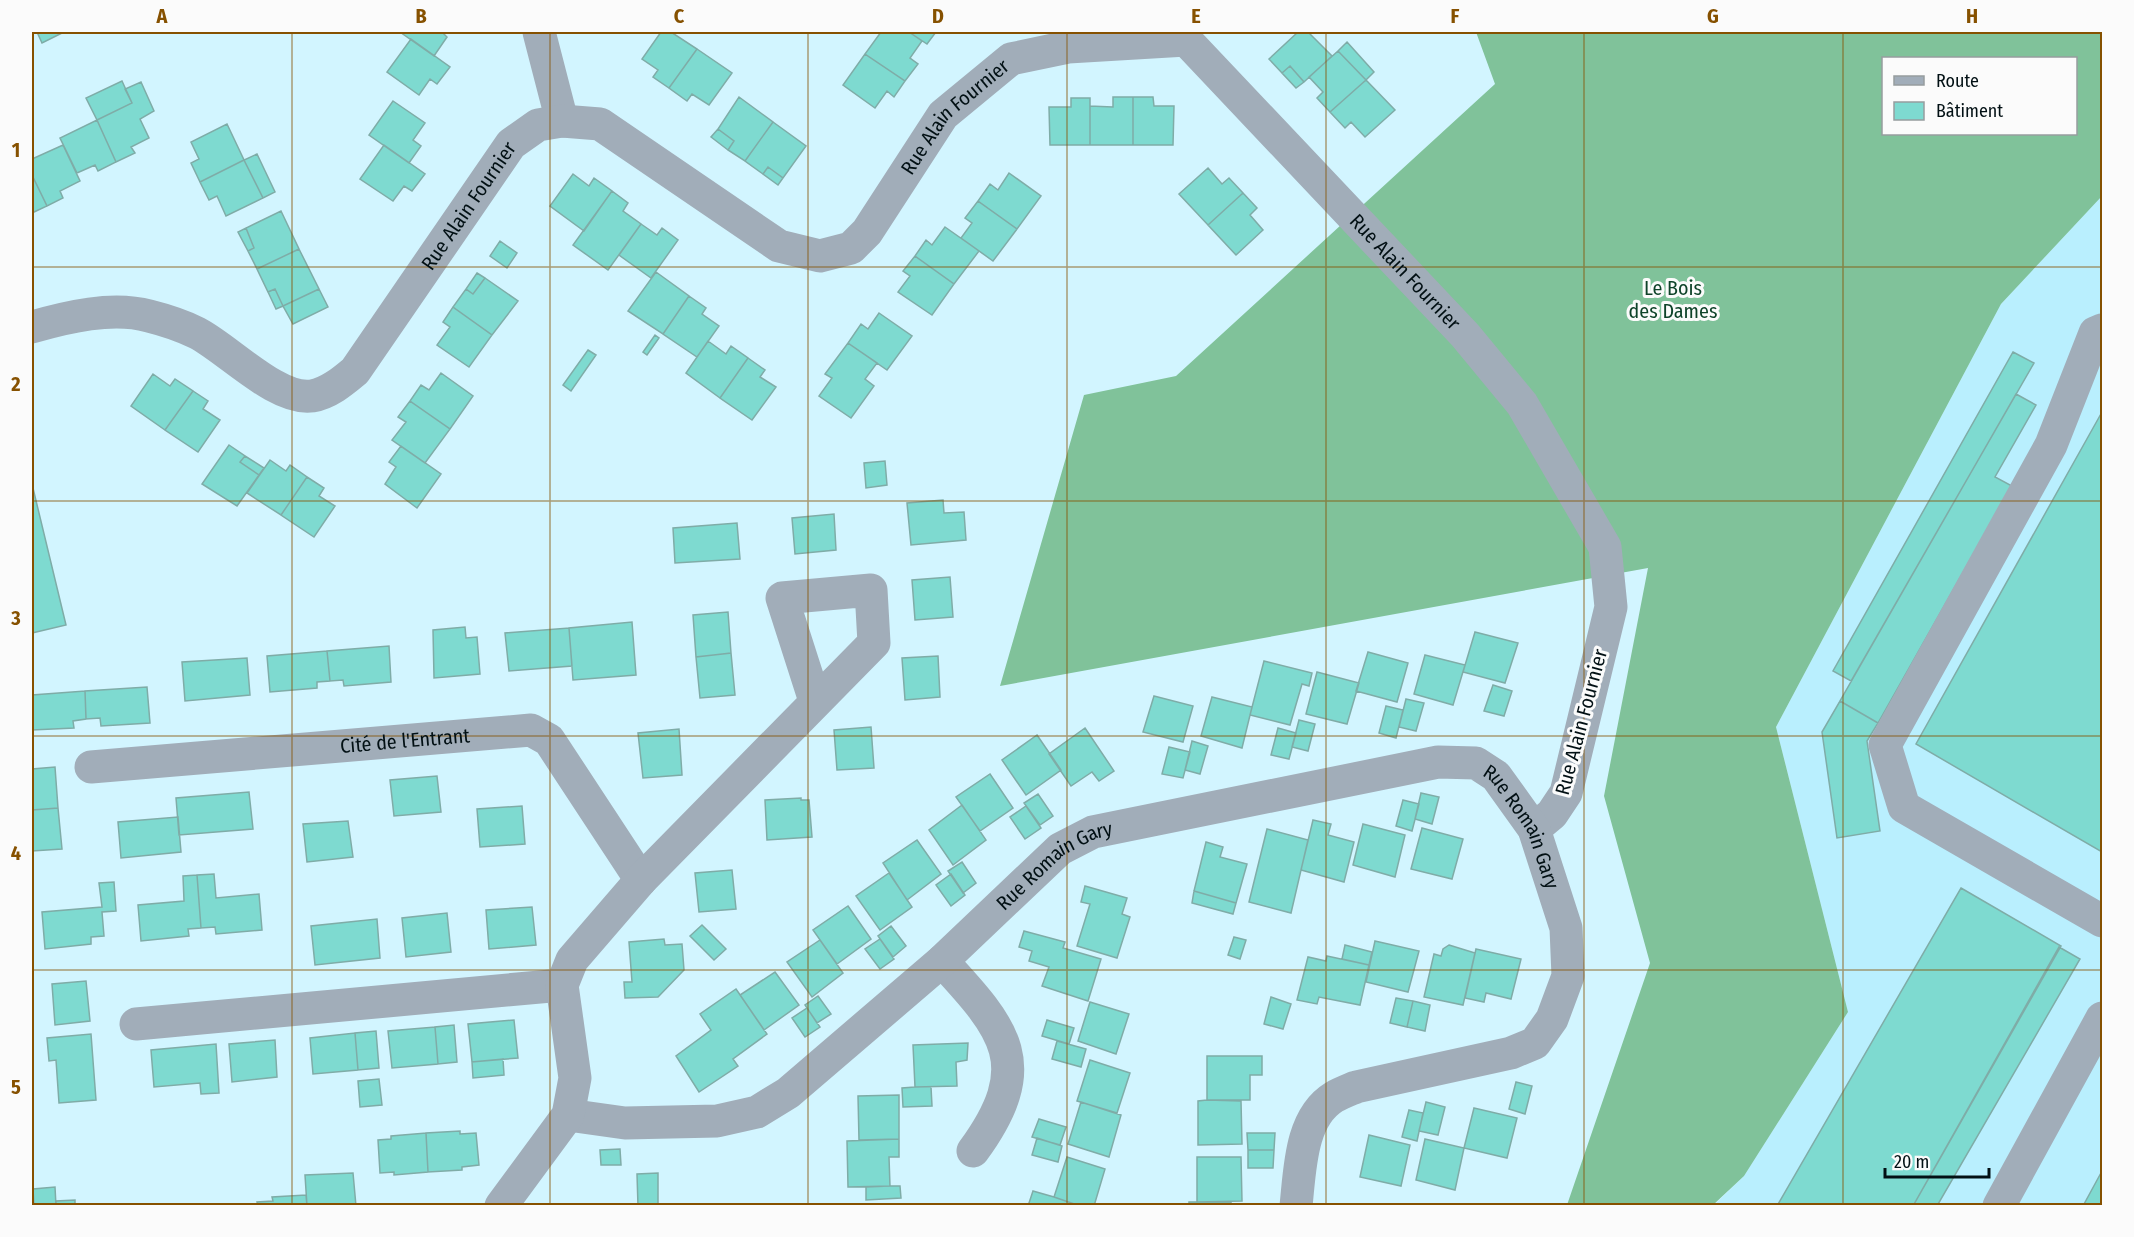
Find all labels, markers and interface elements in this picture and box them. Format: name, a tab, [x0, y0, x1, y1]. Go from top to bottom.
text: A	[156, 4, 169, 28]
text: B	[415, 4, 427, 28]
text: C	[674, 4, 685, 28]
text: D	[932, 4, 944, 28]
text: E	[1191, 4, 1201, 28]
text: F	[1451, 4, 1460, 28]
text: G	[1707, 4, 1719, 28]
text: H	[1966, 4, 1978, 28]
street label: Rue Alain Fournier	[896, 54, 1014, 179]
legend	[1882, 57, 2077, 135]
text: Route	[1936, 70, 1979, 92]
text: Bâtiment	[1936, 100, 2003, 122]
street label: Rue Alain Fournier	[416, 137, 521, 275]
text: 1	[12, 138, 20, 162]
street label: Rue Alain Fournier	[1345, 209, 1466, 335]
park label: Le Bois des Dames	[1629, 276, 1717, 323]
text: 2	[10, 372, 21, 396]
text: 3	[10, 606, 21, 630]
street label: Rue Alain Fournier	[1550, 646, 1612, 798]
street label: Cité de l'Entrant	[339, 723, 471, 758]
street label: Rue Romain Gary	[1479, 759, 1565, 892]
street label: Rue Romain Gary	[991, 816, 1114, 915]
text: 4	[11, 841, 21, 865]
text: 5	[11, 1075, 21, 1099]
scale bar	[1885, 1141, 1988, 1179]
text: 20 m	[1894, 1151, 1929, 1173]

